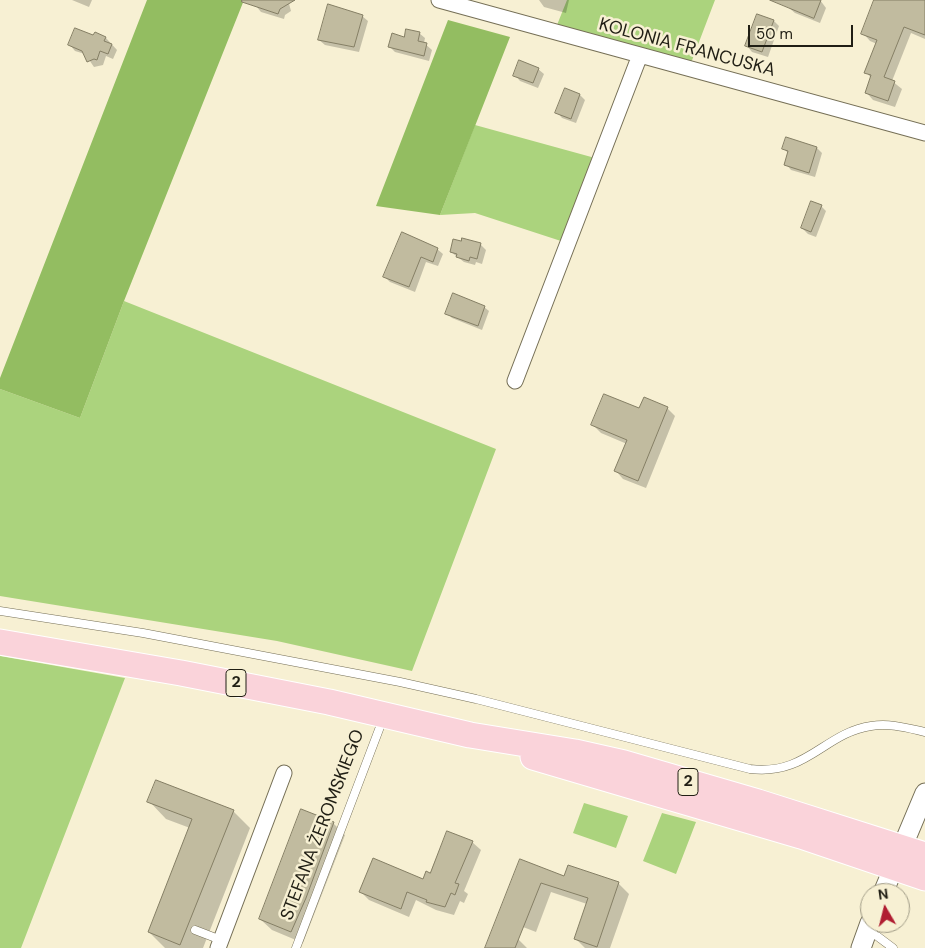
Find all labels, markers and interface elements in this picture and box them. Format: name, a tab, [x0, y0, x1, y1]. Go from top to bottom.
street label: KOLONIA FRANCUSKA	[596, 14, 778, 82]
scale bar	[750, 15, 855, 47]
text: 50 m	[756, 24, 793, 44]
road number: 2	[226, 670, 246, 696]
street label: STEFANA ŻEROMSKIEGO	[277, 727, 369, 923]
road number: 2	[678, 769, 698, 796]
north arrow	[860, 883, 910, 933]
text: N	[877, 885, 889, 904]

